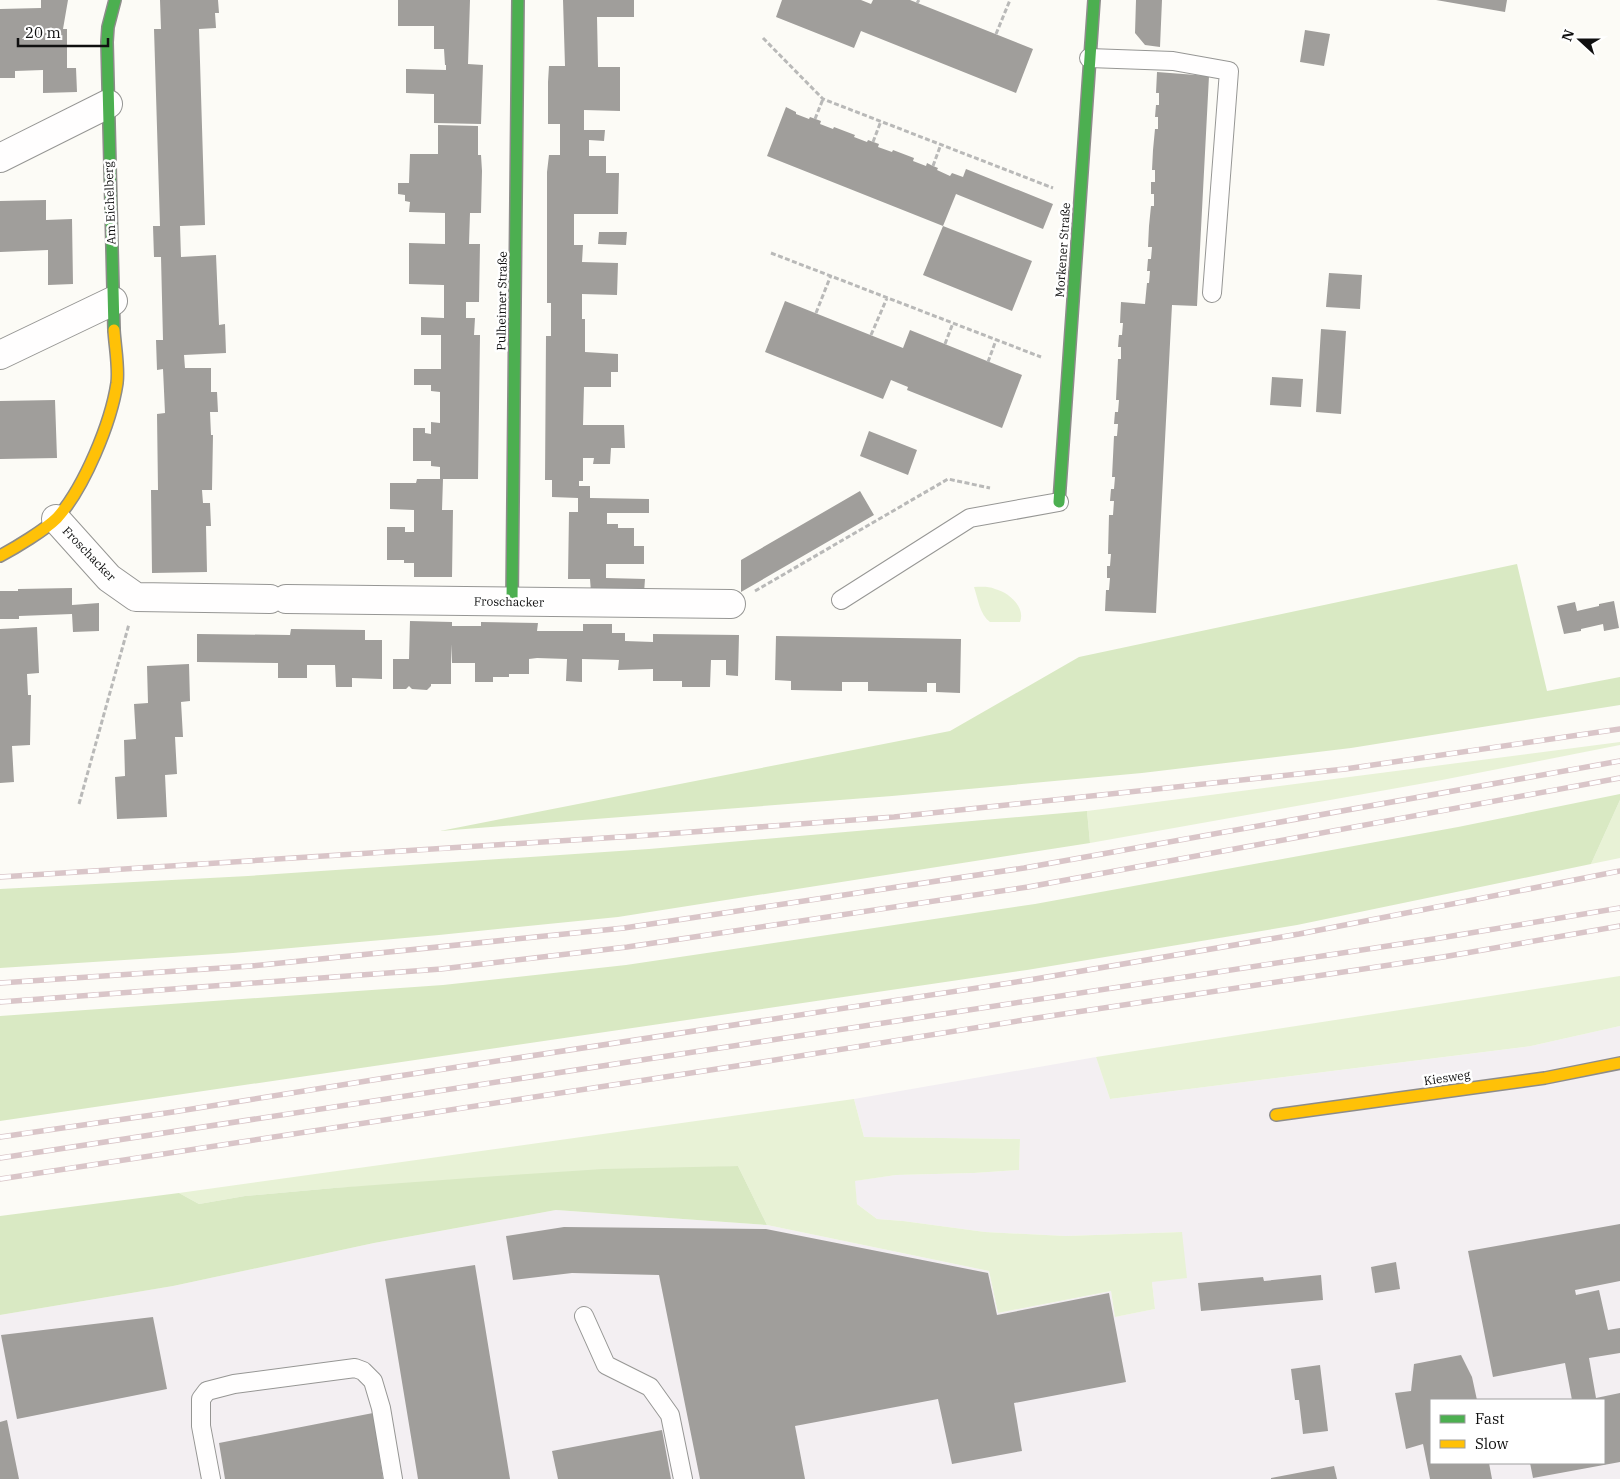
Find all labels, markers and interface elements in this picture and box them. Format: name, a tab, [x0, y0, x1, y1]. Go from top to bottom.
scale bar	[18, 15, 108, 47]
north arrow	[1555, 15, 1605, 65]
text: 20 m	[25, 23, 61, 42]
text: N	[1557, 27, 1578, 44]
street label: Am Eichelberg	[101, 161, 118, 245]
street label: Morkener Straße	[1052, 202, 1073, 298]
street label: Pulheimer Straße	[493, 251, 510, 351]
street label: Froschacker	[60, 523, 120, 585]
street label: Froschacker	[474, 593, 545, 610]
street label: Kiesweg	[1423, 1067, 1472, 1088]
legend	[1430, 1399, 1605, 1464]
text: Fast	[1475, 1409, 1505, 1428]
text: Slow	[1475, 1434, 1509, 1453]

